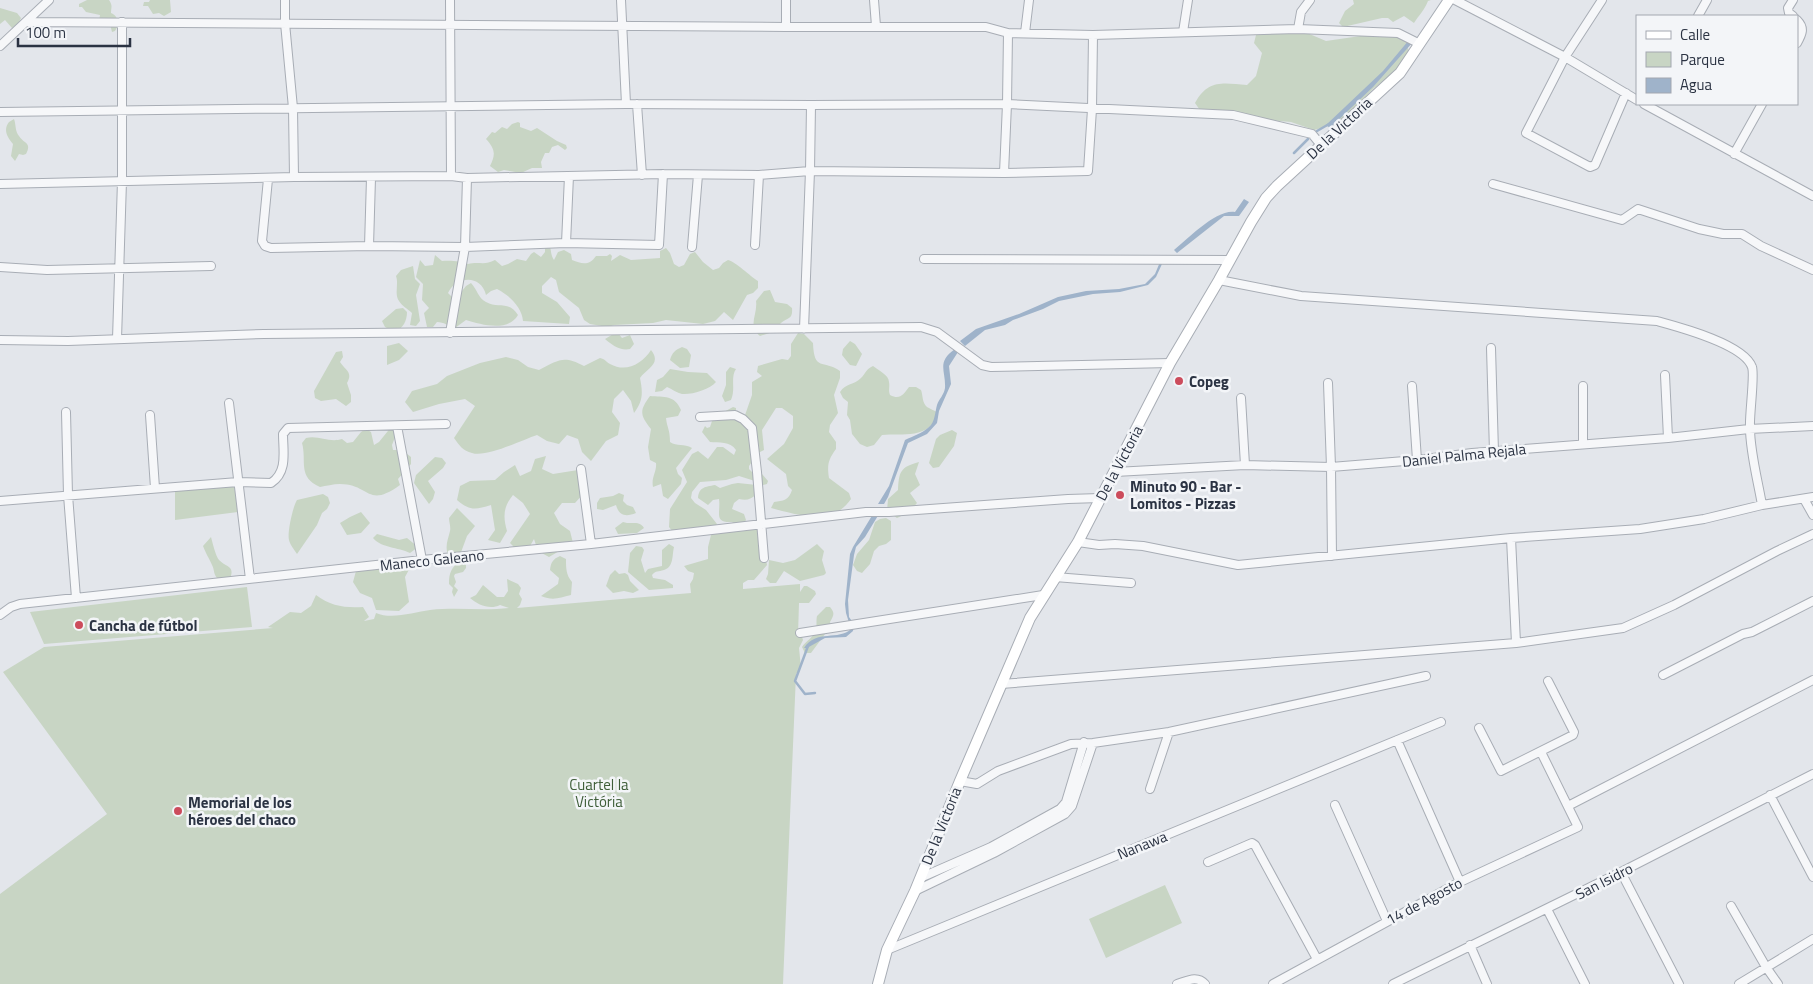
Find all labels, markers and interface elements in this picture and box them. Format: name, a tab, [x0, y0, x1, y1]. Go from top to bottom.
scale bar	[18, 15, 130, 47]
legend	[1636, 15, 1798, 105]
text: 100 m	[25, 21, 66, 44]
text: Calle	[1680, 23, 1710, 46]
text: Parque	[1680, 48, 1725, 71]
text: Agua	[1680, 73, 1712, 96]
street label: De la Victoria	[1301, 91, 1377, 165]
place label: Copeg	[1189, 370, 1229, 393]
marker: Copeg	[1173, 375, 1185, 387]
street label: De la Victoria	[1089, 421, 1149, 505]
street label: Daniel Palma Rejala	[1401, 437, 1528, 473]
place label: Minuto 90 - Bar - Lomitos - Pizzas	[1130, 475, 1241, 515]
marker: Minuto 90 - Bar - Lomitos - Pizzas	[1114, 489, 1126, 501]
street label: Maneco Galeano	[379, 543, 485, 577]
place label: Cancha de fútbol	[89, 614, 198, 637]
marker: Cancha de fútbol	[73, 619, 85, 631]
park label: Cuartel la Victória	[569, 773, 629, 813]
street label: De la Victoria	[915, 783, 967, 869]
place label: Memorial de los héroes del chaco	[188, 791, 296, 831]
marker: Memorial de los héroes del chaco	[172, 805, 184, 817]
street label: Nanawa	[1114, 824, 1171, 865]
street label: San Isidro	[1571, 857, 1637, 905]
street label: 14 de Agosto	[1382, 871, 1466, 931]

